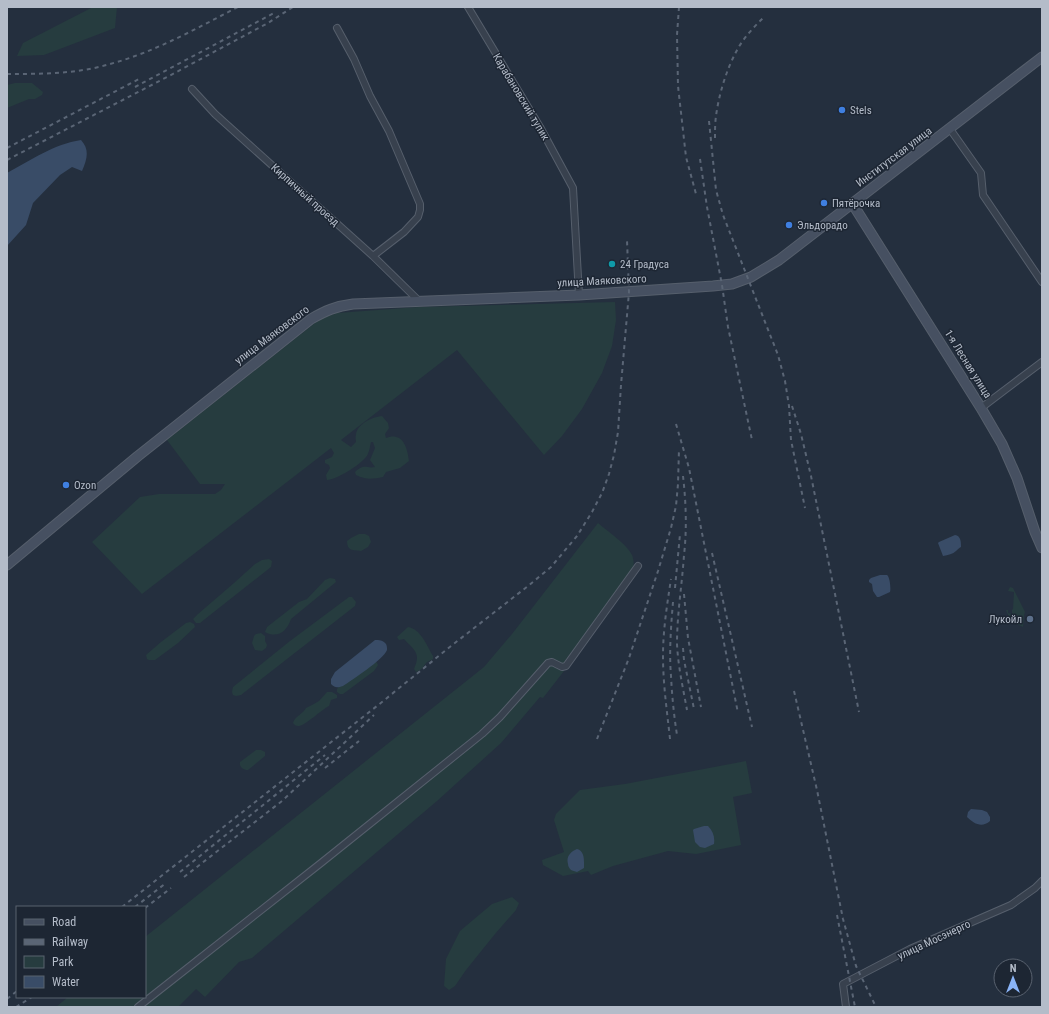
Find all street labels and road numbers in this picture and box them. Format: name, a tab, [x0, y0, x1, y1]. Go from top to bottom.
street label: Карабановский тупик	[490, 51, 553, 144]
street label: Институтская улица	[854, 124, 934, 190]
street label: Кирпичный проезд	[268, 161, 342, 229]
street label: улица Маяковского	[557, 272, 648, 290]
street label: улица Маяковского	[232, 303, 312, 367]
street label: 1-я Лесная улица	[942, 327, 994, 401]
street label: улица Мосэнерго	[895, 917, 973, 963]

